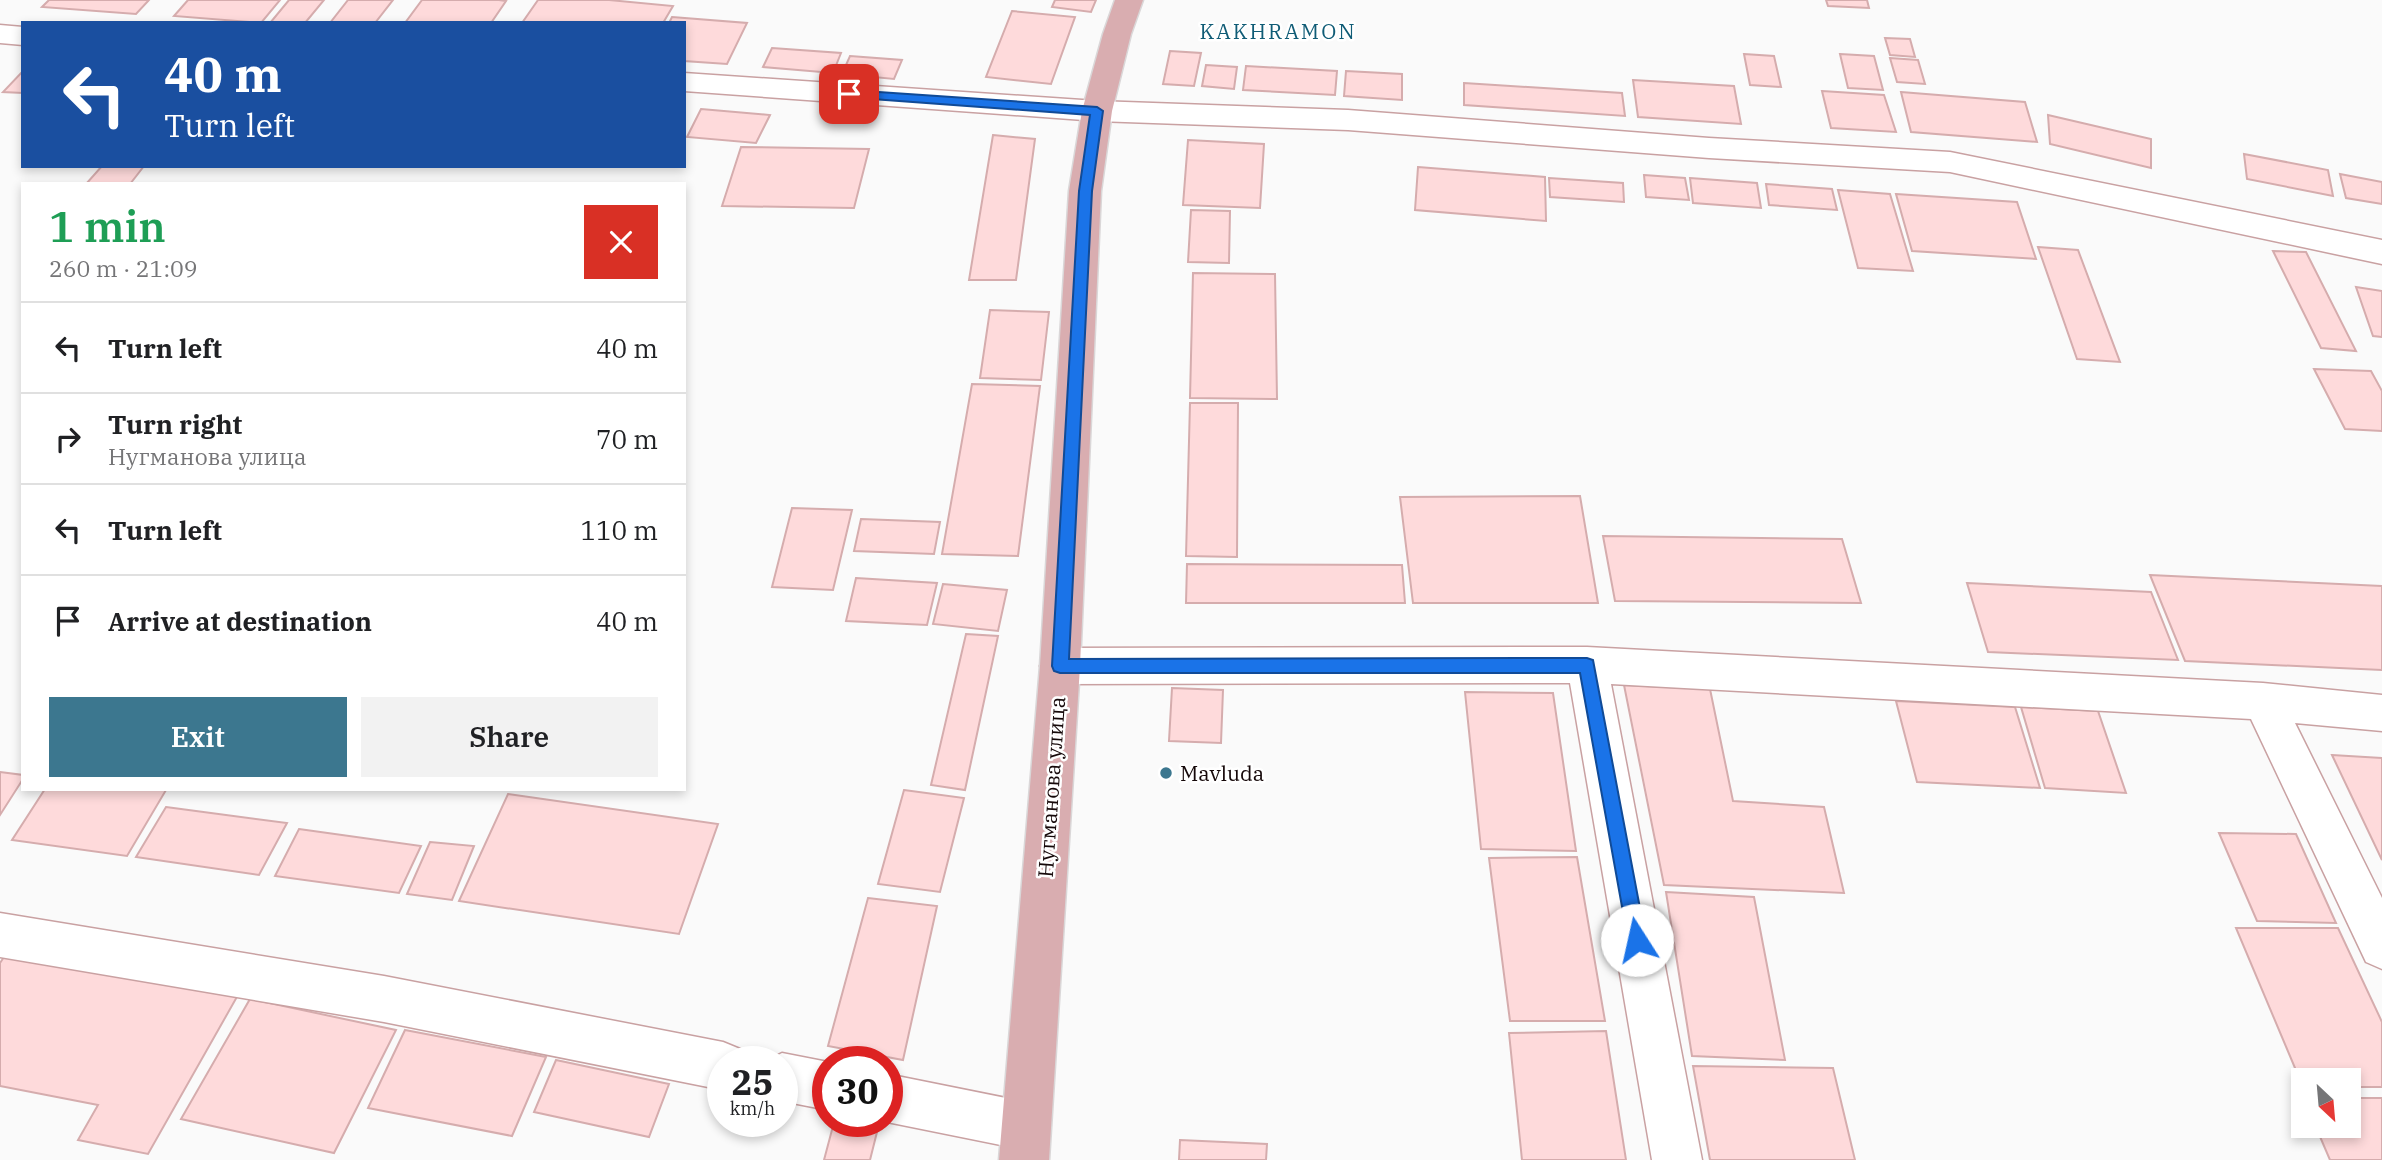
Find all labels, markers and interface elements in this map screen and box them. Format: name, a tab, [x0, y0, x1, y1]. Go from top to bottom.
district label: KAKHRAMON	[1199, 17, 1357, 45]
text: 40 m	[164, 42, 282, 105]
icon: left	[49, 49, 140, 140]
pin	[819, 64, 879, 124]
icon: arrive	[830, 75, 868, 113]
text: Turn left	[164, 104, 295, 146]
text: 1 min	[49, 199, 166, 254]
button: close	[584, 205, 658, 279]
text: 260 m · 21:09	[49, 253, 198, 283]
icon: left	[49, 329, 87, 367]
text: Turn left	[108, 331, 222, 365]
text: 40 m	[596, 331, 658, 365]
text: Turn right	[108, 407, 242, 441]
icon: right	[49, 420, 87, 458]
text: 70 m	[596, 422, 658, 456]
text: Нугманова улица	[108, 441, 307, 471]
icon: left	[49, 511, 87, 549]
text: Turn left	[108, 513, 222, 547]
text: 110 m	[580, 513, 658, 547]
icon: arrive	[49, 602, 87, 640]
text: Arrive at destination	[108, 604, 372, 638]
text: 40 m	[596, 604, 658, 638]
street label: Нугманова улица	[1031, 696, 1071, 878]
button: Exit	[49, 697, 347, 777]
button: Share	[361, 697, 658, 777]
place label: Mavluda	[1180, 759, 1264, 787]
marker: Mavluda	[1158, 765, 1174, 781]
position arrow	[1600, 903, 1674, 977]
speed limit sign: 30	[812, 1046, 903, 1137]
text: 25	[731, 1059, 774, 1105]
north arrow	[2291, 1068, 2361, 1138]
map controls	[2291, 1068, 2361, 1138]
text: km/h	[730, 1097, 775, 1120]

